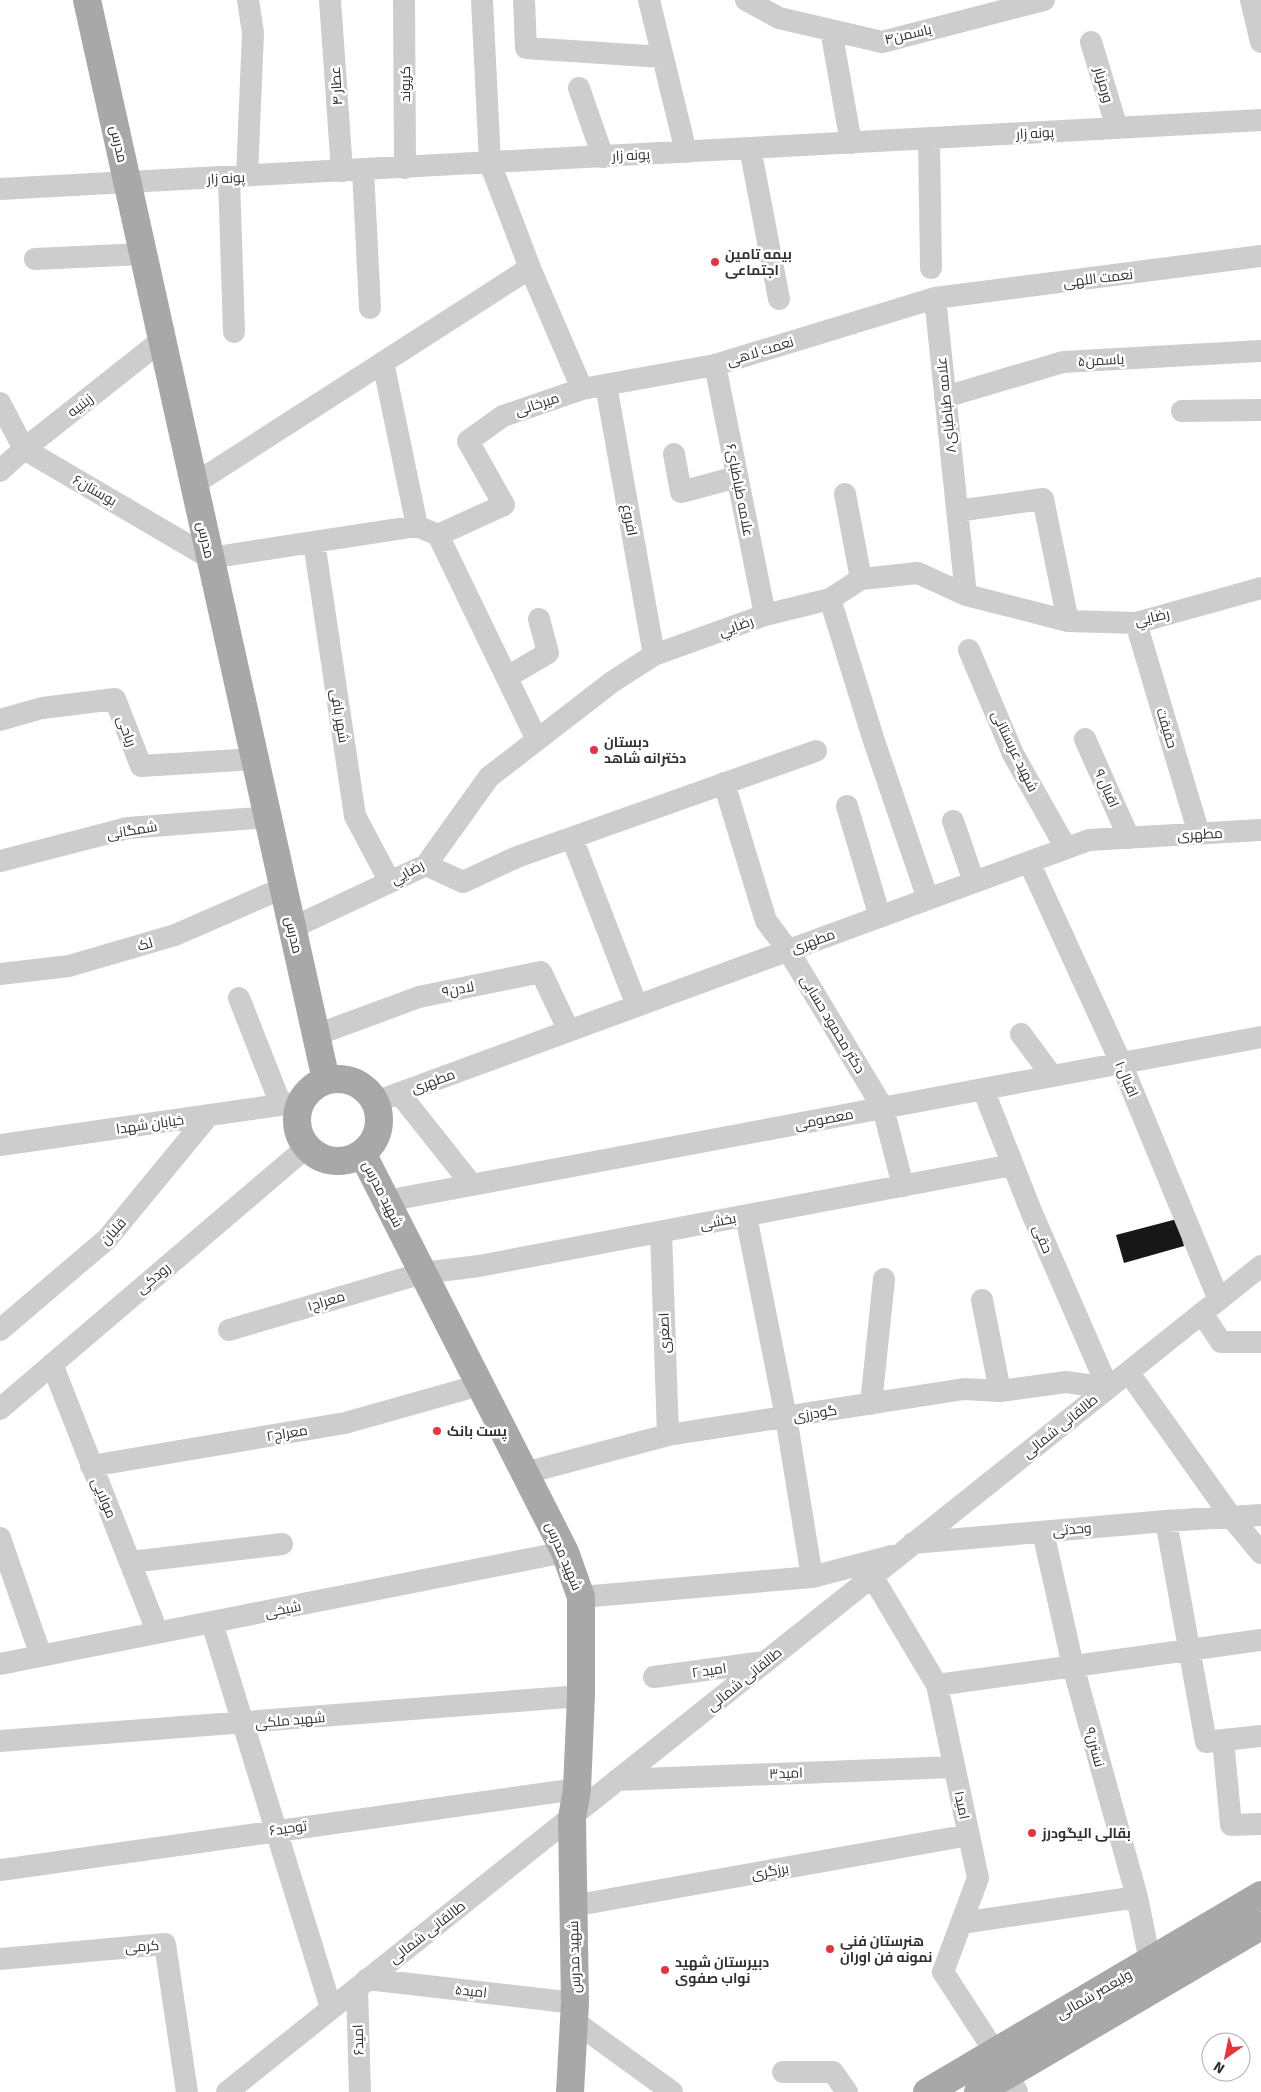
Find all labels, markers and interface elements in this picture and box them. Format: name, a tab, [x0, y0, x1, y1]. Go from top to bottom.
street label: یاسمن۴	[883, 21, 934, 48]
street label: ورمزیار	[1090, 65, 1117, 105]
street label: عطار ۴	[327, 66, 346, 106]
street label: کریوند	[397, 66, 414, 102]
street label: مدرس	[106, 124, 131, 164]
street label: پونه زار	[1015, 124, 1055, 144]
street label: پونه زار	[611, 146, 651, 166]
street label: پونه زار	[206, 169, 246, 189]
place label: بیمه تامین اجتماعی	[725, 246, 792, 279]
marker: بیمه تامین اجتماعی	[709, 256, 721, 268]
street label: نعمت اللهی	[1062, 266, 1134, 291]
street label: نعمت لاهی	[725, 333, 796, 370]
street label: یاسمن۵	[1077, 351, 1125, 370]
street label: علامه طباطبای۸	[933, 356, 960, 454]
street label: میرخانی	[513, 389, 561, 420]
street label: زینبیه	[64, 390, 97, 421]
street label: علامه طباطبای۶	[722, 442, 757, 538]
street label: بوستان۶	[70, 471, 120, 510]
street label: افروغ	[618, 503, 641, 537]
street label: مدرس	[193, 520, 218, 560]
street label: رضایي	[1133, 605, 1172, 633]
street label: رضایي	[717, 612, 757, 643]
street label: شهر بافی	[327, 688, 352, 744]
street label: حقیقت	[1152, 706, 1181, 750]
street label: شهید عربستانی	[988, 708, 1042, 795]
street label: ریاحی	[113, 713, 140, 749]
place label: دبستان دخترانه شاهد	[604, 734, 686, 767]
marker: دبستان دخترانه شاهد	[588, 744, 600, 756]
street label: اقبال ۹	[1091, 766, 1122, 810]
street label: شمگانی	[105, 818, 159, 843]
street label: مطهری	[1177, 825, 1223, 844]
street label: رضایي	[388, 856, 428, 891]
street label: مدرس	[281, 915, 306, 955]
street label: مطهری	[789, 926, 837, 957]
street label: لک	[135, 934, 155, 955]
street label: دکتر محمود حسابی	[796, 972, 869, 1077]
street label: لادن۹	[441, 978, 476, 1001]
street label: اقبال۱۰	[1111, 1059, 1142, 1100]
street label: مطهری	[409, 1066, 457, 1097]
street label: معصومی	[793, 1105, 855, 1133]
street label: خیابان شهدا	[115, 1111, 185, 1138]
street label: شهید مدرس	[358, 1158, 407, 1230]
street label: بخشی	[699, 1210, 738, 1233]
street label: قلیان	[97, 1214, 130, 1248]
street label: حقی	[1029, 1222, 1056, 1256]
street label: رودکی	[133, 1259, 174, 1297]
street label: معراج۱	[305, 1288, 347, 1315]
street label: اصغری	[655, 1312, 674, 1354]
street label: طالقانی شمالی	[1019, 1391, 1101, 1462]
street label: گودرزی	[792, 1402, 838, 1425]
street label: معراج۲	[265, 1422, 309, 1445]
place label: پست بانک	[447, 1423, 507, 1442]
marker: پست بانک	[431, 1425, 443, 1437]
street label: مولایی	[87, 1475, 120, 1521]
street label: شهید مدرس	[542, 1519, 586, 1593]
street label: وحدتی	[1052, 1519, 1092, 1540]
street label: شیخی	[264, 1598, 303, 1621]
street label: طالقانی شمالی	[703, 1644, 785, 1715]
street label: امید ۲	[691, 1660, 728, 1681]
street label: شهید ملکی	[254, 1709, 326, 1732]
street label: نسترن۹	[1081, 1725, 1108, 1769]
street label: امید۳	[769, 1764, 803, 1783]
street label: امید۱	[950, 1789, 973, 1821]
street label: توحید۶	[268, 1817, 308, 1840]
place label: بقالی الیگودرز	[1041, 1825, 1131, 1842]
marker: بقالی الیگودرز	[1026, 1827, 1038, 1839]
street label: برزگری	[750, 1860, 790, 1883]
street label: طالقانی شمالی	[386, 1897, 469, 1967]
street label: شهید مدرس	[565, 1920, 584, 1994]
place label: هنرستان فنی نمونه فن اوران	[840, 1933, 932, 1966]
street label: کرمی	[124, 1937, 160, 1956]
marker: هنرستان فنی نمونه فن اوران	[824, 1943, 836, 1955]
place label: دبیرستان شهید نواب صفوی	[675, 1954, 769, 1987]
marker: دبیرستان شهید نواب صفوی	[659, 1964, 671, 1976]
street label: ولیعصر شمالی	[1053, 1966, 1135, 2023]
street label: امید۵	[454, 1981, 488, 2002]
street label: امید۶	[349, 2024, 368, 2056]
north arrow	[1201, 2032, 1251, 2082]
text: N	[1210, 2058, 1228, 2077]

